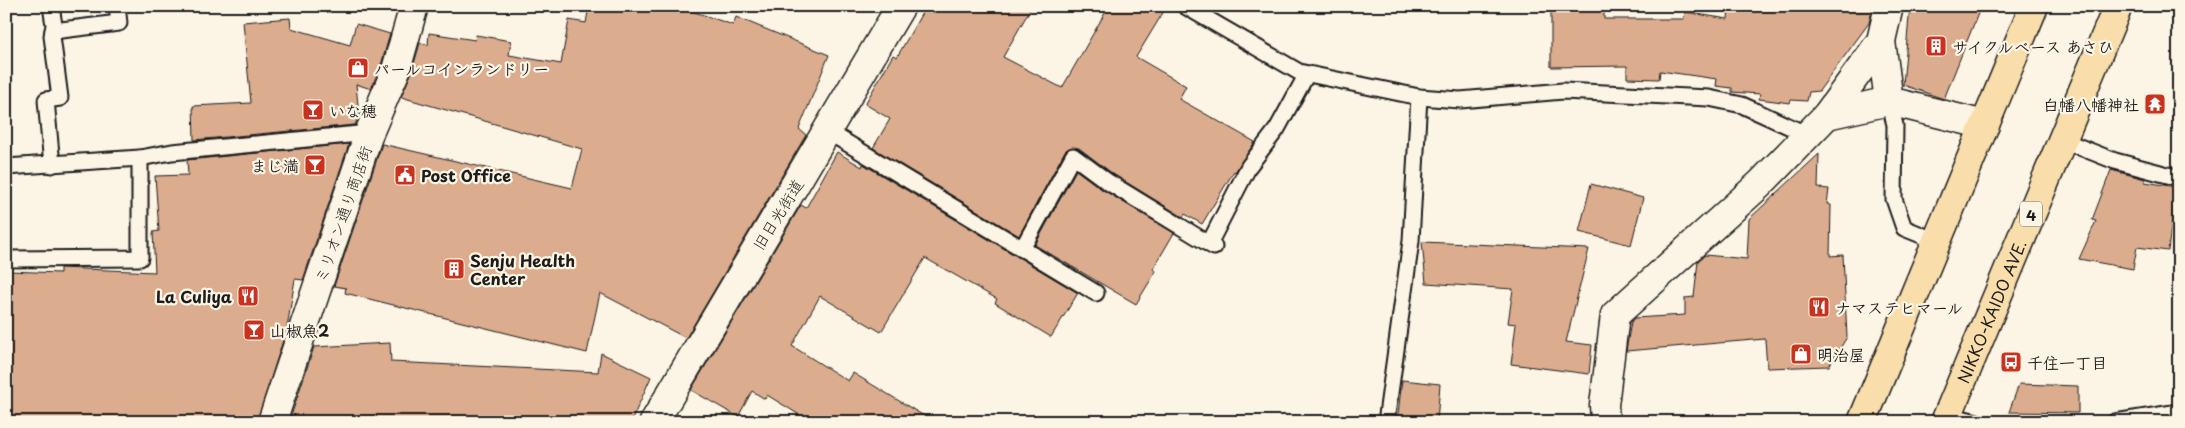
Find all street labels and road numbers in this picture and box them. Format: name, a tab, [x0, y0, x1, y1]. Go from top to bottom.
street label: ミリオン通り商店街	[307, 142, 377, 286]
street label: 旧日光街道	[746, 174, 808, 254]
road number: 4	[2020, 202, 2042, 226]
street label: NIKKO-KAIDO AVE.	[1951, 236, 2032, 387]

